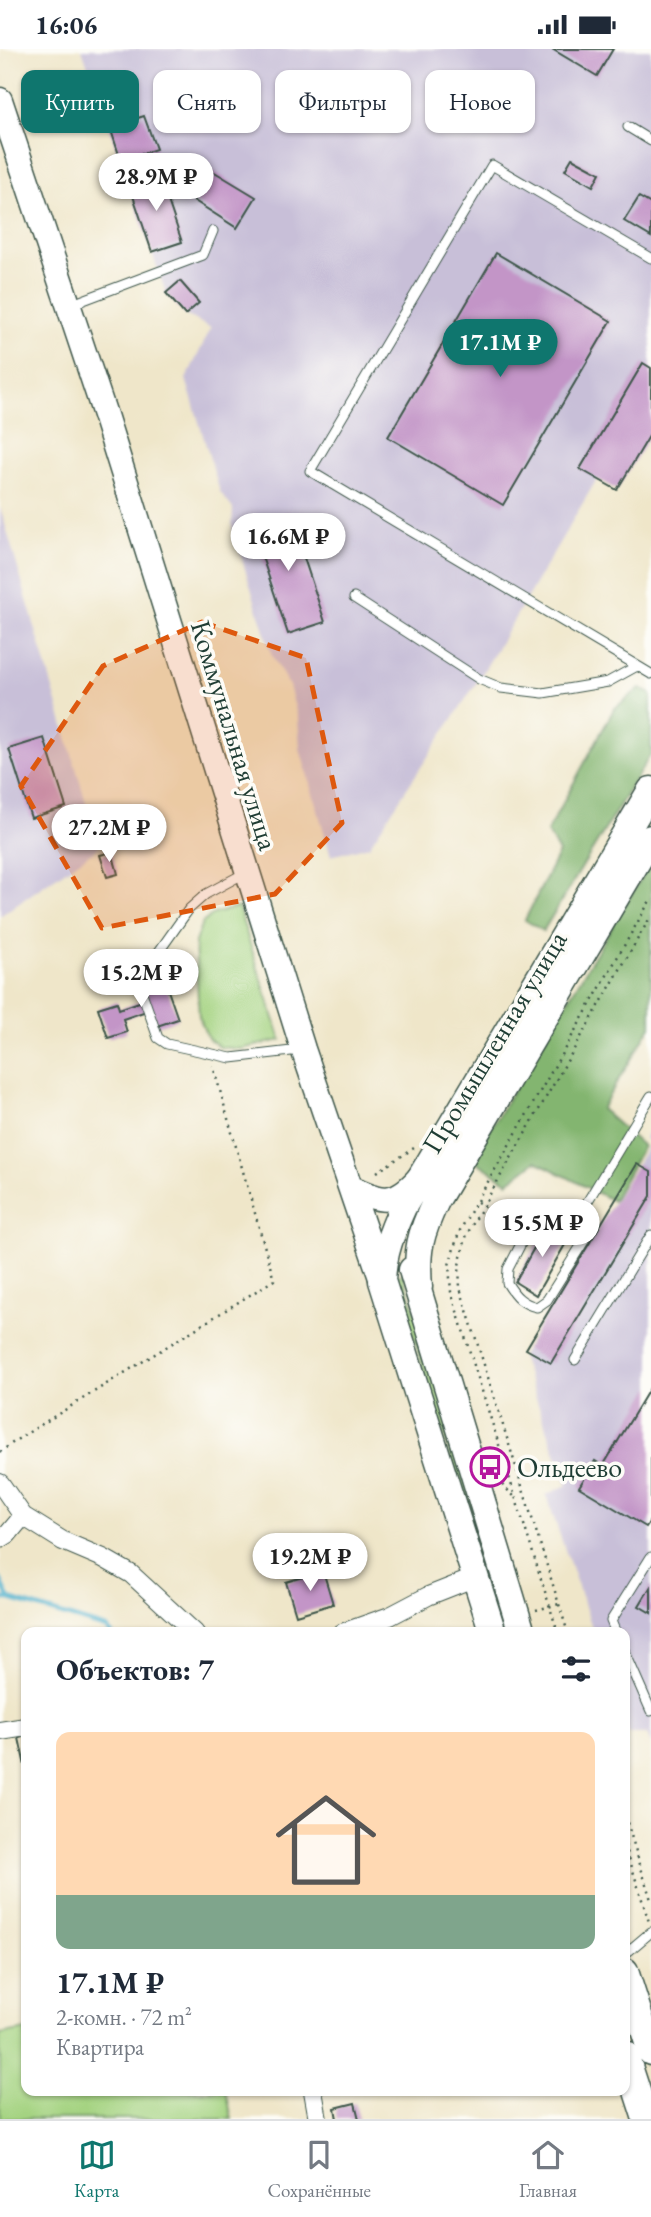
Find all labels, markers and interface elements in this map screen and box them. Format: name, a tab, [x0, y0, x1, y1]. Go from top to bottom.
text: 16:06	[35, 8, 97, 42]
chip: Купить	[21, 70, 139, 133]
chip: Снять	[153, 70, 261, 133]
chip: Фильтры	[275, 70, 411, 133]
chip: Новое	[425, 70, 535, 133]
pin: 28.9M ₽	[91, 153, 221, 213]
text: 28.9M ₽	[115, 161, 197, 191]
pin: 17.1M ₽	[435, 319, 565, 379]
text: 17.1M ₽	[459, 327, 541, 357]
pin: 16.6M ₽	[223, 513, 353, 573]
text: 16.6M ₽	[247, 521, 329, 551]
street label: Коммунальная улица	[183, 616, 287, 855]
pin: 27.2M ₽	[44, 805, 174, 864]
text: 27.2M ₽	[68, 812, 150, 842]
street label: Промышленная улица	[413, 923, 575, 1160]
pin: 15.2M ₽	[76, 949, 206, 1009]
text: 15.2M ₽	[100, 957, 182, 987]
pin: 15.5M ₽	[477, 1199, 607, 1259]
text: 15.5M ₽	[501, 1207, 583, 1237]
bus stop icon: Ольдеево	[469, 1446, 511, 1488]
place label: Ольдеево	[517, 1449, 622, 1485]
pin: 19.2M ₽	[245, 1533, 375, 1593]
text: 19.2M ₽	[269, 1541, 351, 1571]
text: Объектов: 7	[56, 1650, 214, 1689]
icon: filters	[557, 1650, 595, 1688]
icon: home	[263, 1777, 389, 1903]
text: 17.1M ₽	[56, 1963, 164, 2002]
text: 2-комн. · 72 m²	[56, 2002, 192, 2032]
text: Квартира	[56, 2032, 144, 2062]
tab: Карта	[74, 2136, 119, 2203]
tab: Сохранённые	[267, 2136, 371, 2203]
tab: Главная	[519, 2136, 577, 2203]

